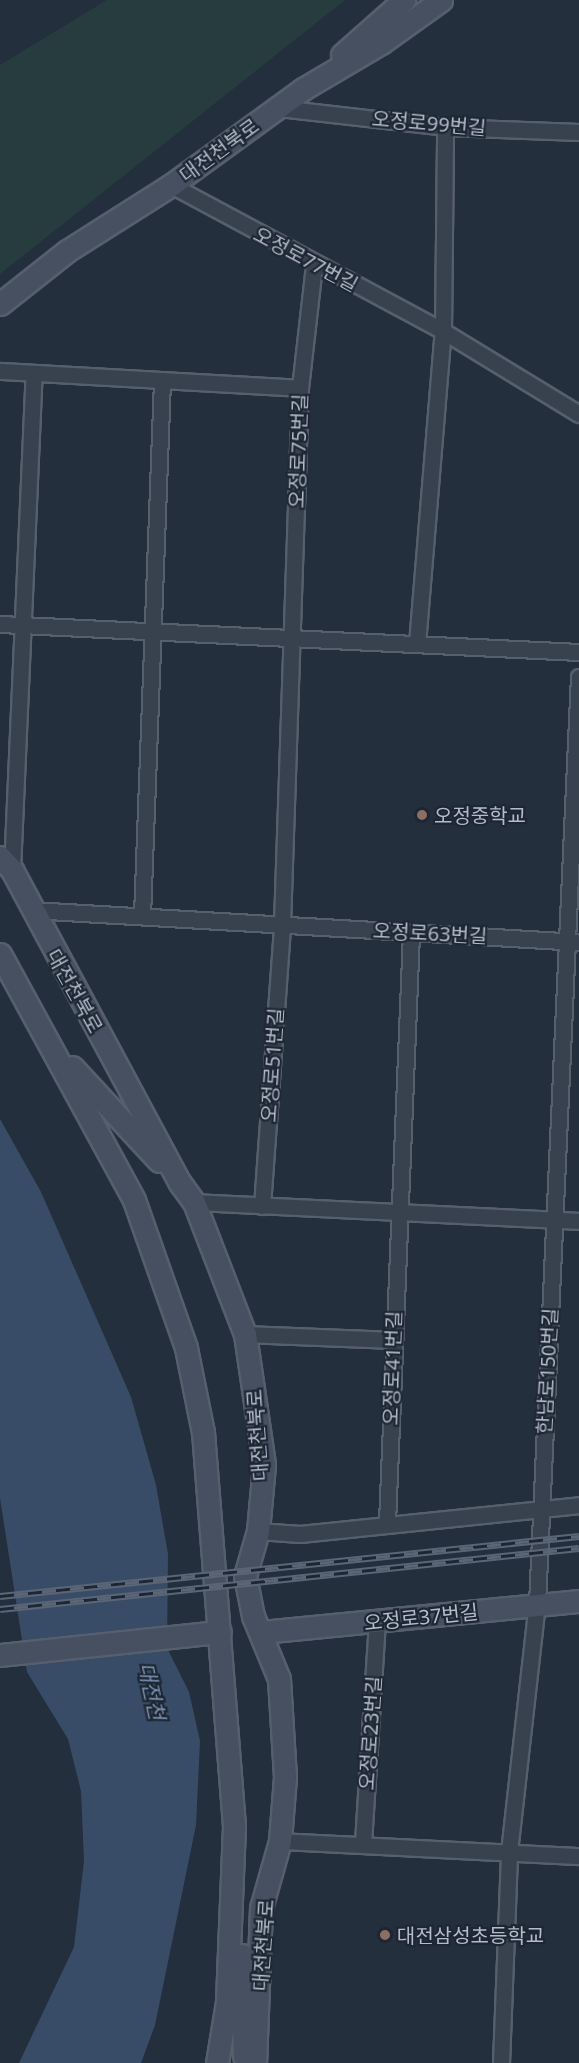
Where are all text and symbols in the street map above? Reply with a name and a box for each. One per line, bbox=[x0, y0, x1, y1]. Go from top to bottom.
street label: 오정로99번길 bbox=[371, 106, 487, 140]
street label: 대전천북로 bbox=[175, 113, 263, 187]
street label: 오정로77번길 bbox=[250, 221, 362, 297]
street label: 오정로75번길 bbox=[284, 393, 312, 509]
place label: 오정중학교 bbox=[434, 803, 526, 827]
marker: 오정중학교 bbox=[415, 808, 429, 822]
street label: 오정로63번길 bbox=[372, 918, 488, 948]
street label: 대전천북로 bbox=[42, 945, 108, 1037]
street label: 오정로51번길 bbox=[256, 1007, 288, 1123]
street label: 한남로150번길 bbox=[532, 1307, 562, 1435]
street label: 오정로41번길 bbox=[378, 1310, 406, 1426]
street label: 대전천북로 bbox=[242, 1388, 272, 1482]
street label: 오정로37번길 bbox=[363, 1599, 479, 1635]
water label: 대전천 bbox=[134, 1660, 170, 1722]
street label: 오정로23번길 bbox=[354, 1675, 386, 1791]
street label: 대전천북로 bbox=[248, 1898, 278, 1992]
place label: 대전삼성초등학교 bbox=[397, 1923, 544, 1947]
marker: 대전삼성초등학교 bbox=[378, 1928, 392, 1942]

